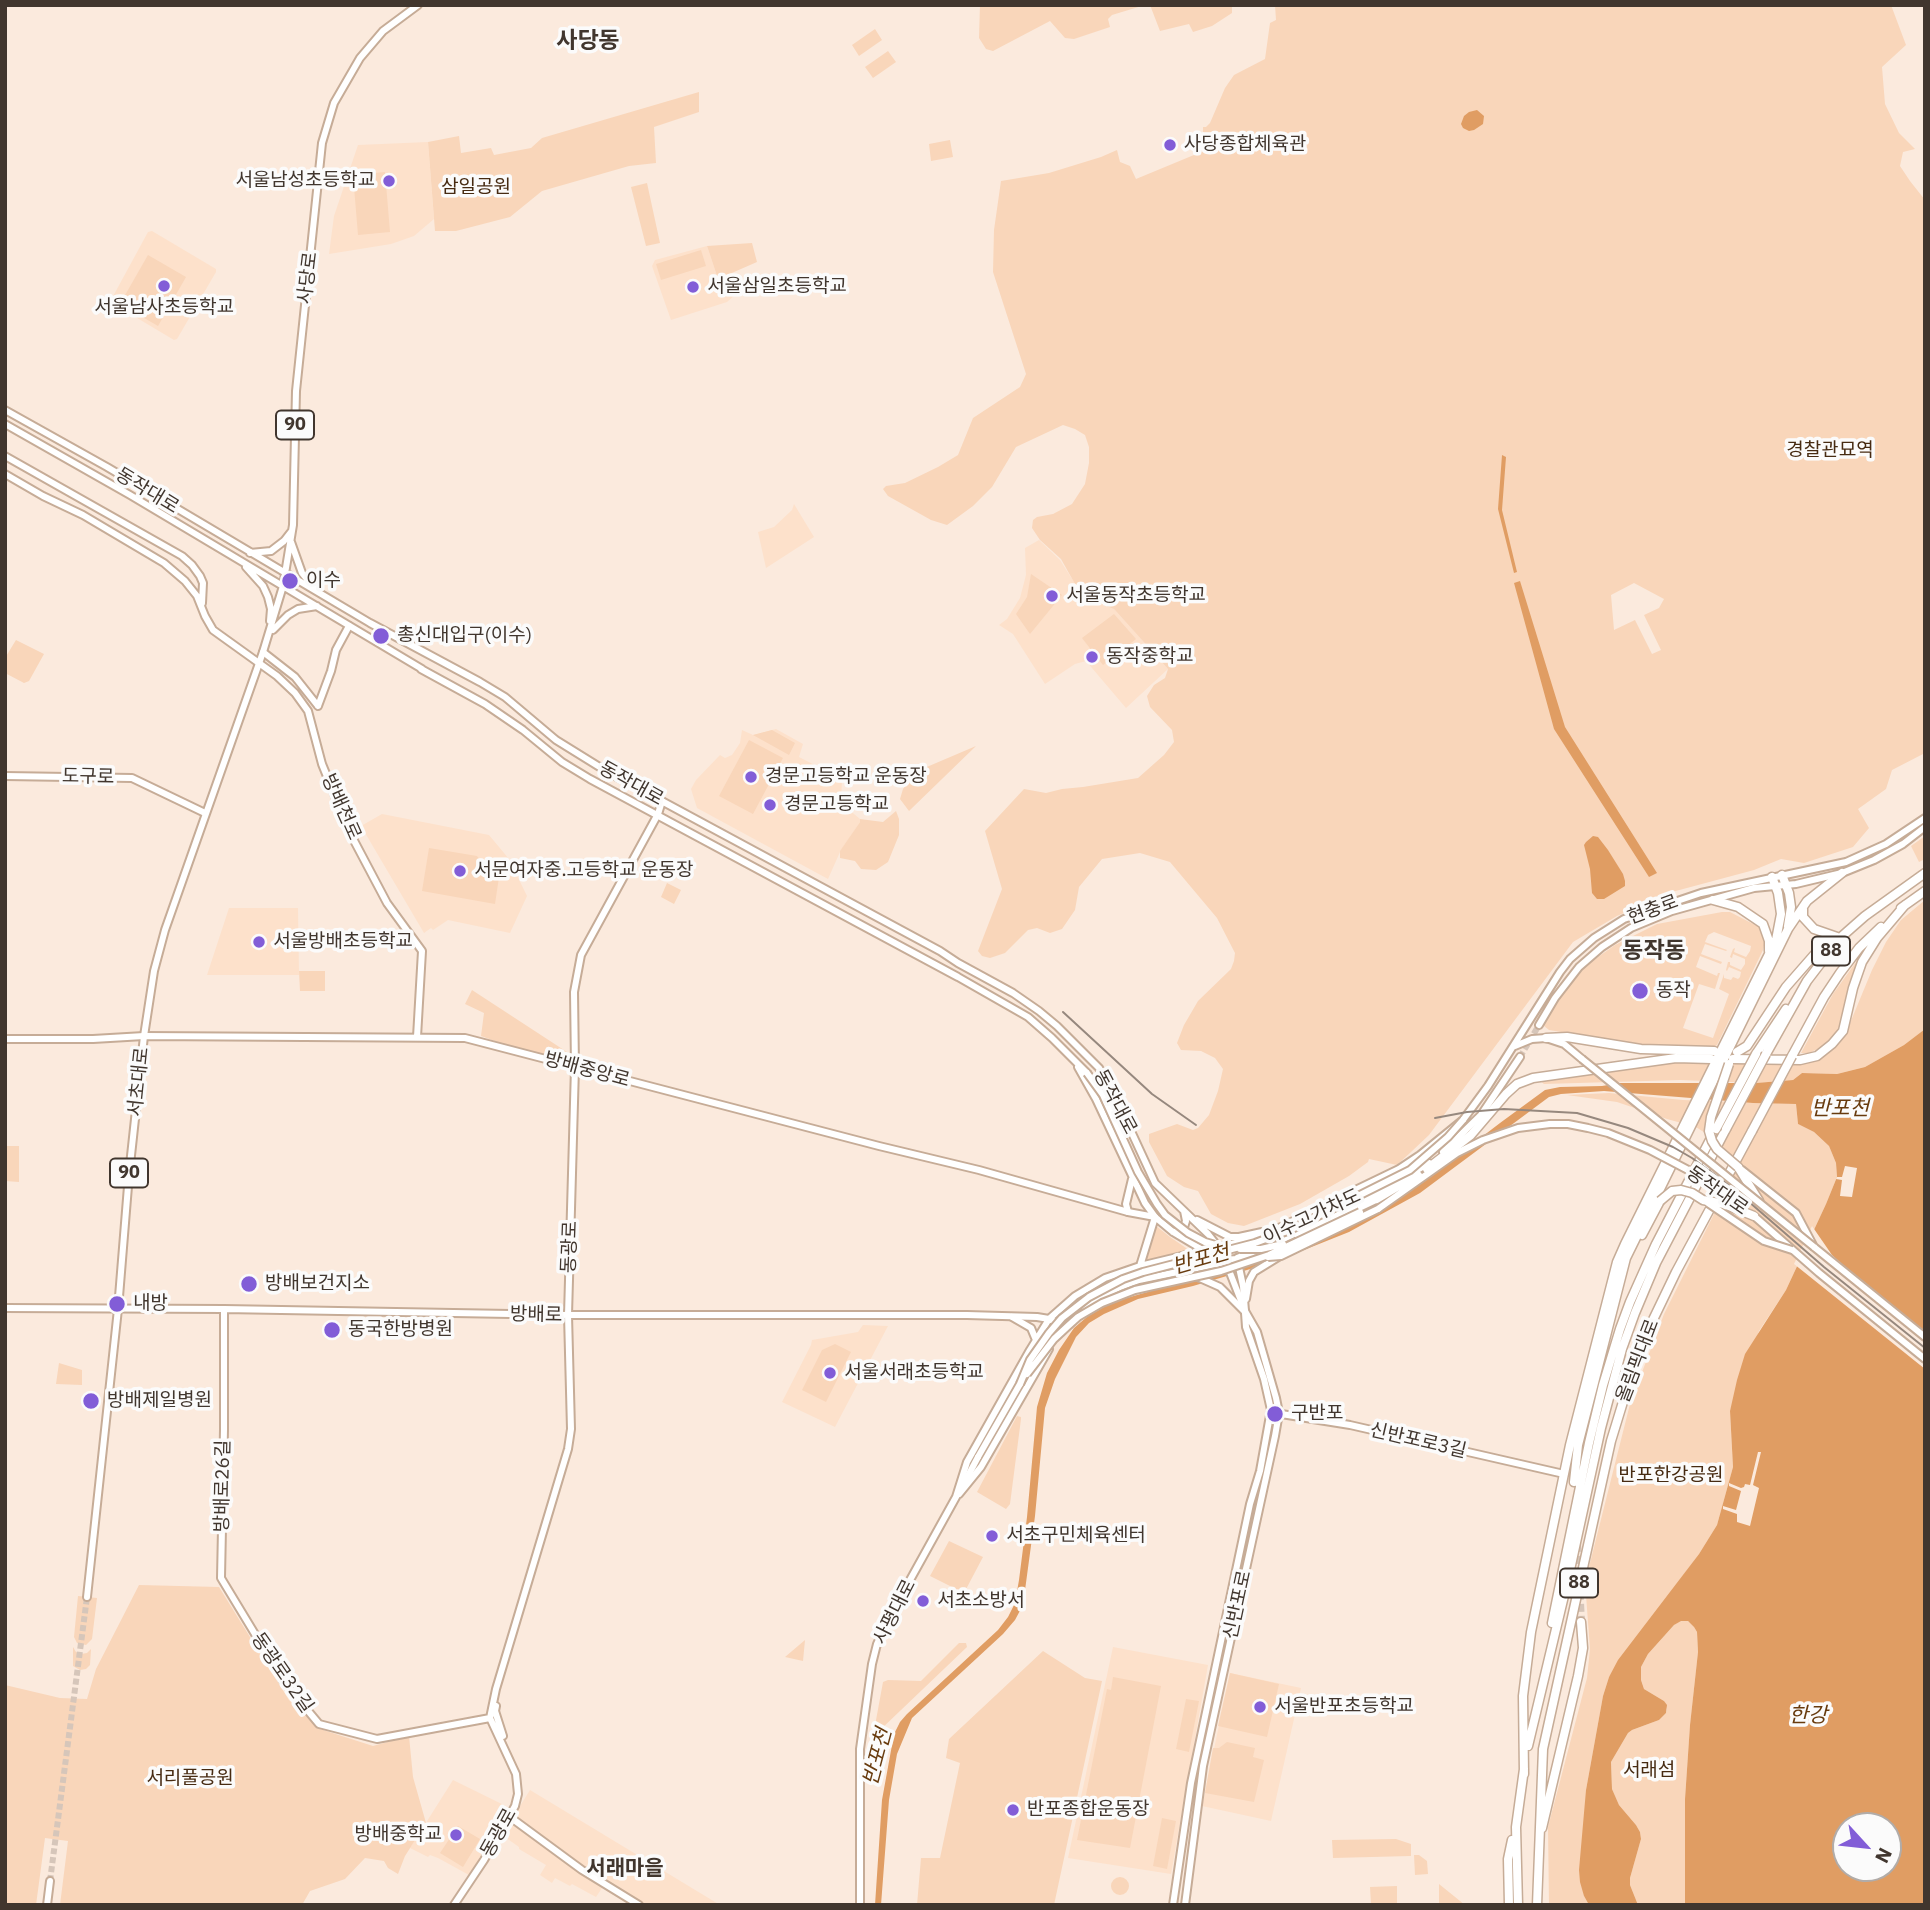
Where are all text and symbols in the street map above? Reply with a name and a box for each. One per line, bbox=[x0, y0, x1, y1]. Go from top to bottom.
district label: 사당동 bbox=[556, 27, 620, 55]
place label: 사당종합체육관 bbox=[1184, 134, 1306, 156]
marker: 사당종합체육관 bbox=[1162, 137, 1178, 153]
place label: 서울남성초등학교 bbox=[235, 170, 375, 192]
marker: 서울남성초등학교 bbox=[381, 173, 397, 189]
park label: 삼일공원 bbox=[441, 177, 511, 199]
street label: 사당로 bbox=[293, 251, 323, 305]
place label: 서울삼일초등학교 bbox=[707, 276, 847, 298]
marker: 서울남사초등학교 bbox=[156, 278, 172, 294]
marker: 서울삼일초등학교 bbox=[685, 279, 701, 295]
place label: 서울남사초등학교 bbox=[94, 297, 234, 319]
road number: 90 bbox=[276, 410, 314, 440]
park label: 경찰관묘역 bbox=[1786, 440, 1874, 462]
street label: 동작대로 bbox=[111, 463, 183, 519]
place label: 이수 bbox=[306, 570, 341, 592]
marker: 이수 bbox=[280, 571, 300, 591]
place label: 서울동작초등학교 bbox=[1066, 585, 1206, 607]
marker: 서울동작초등학교 bbox=[1044, 588, 1060, 604]
place label: 총신대입구(이수) bbox=[397, 625, 532, 647]
marker: 총신대입구(이수) bbox=[371, 626, 391, 646]
place label: 동작중학교 bbox=[1106, 646, 1193, 668]
marker: 동작중학교 bbox=[1084, 649, 1100, 665]
street label: 동작대로 bbox=[595, 757, 667, 811]
street label: 도구로 bbox=[62, 765, 114, 789]
place label: 경문고등학교 운동장 bbox=[765, 766, 927, 788]
marker: 경문고등학교 운동장 bbox=[743, 769, 759, 785]
street label: 방배천로 bbox=[316, 770, 366, 844]
place label: 경문고등학교 bbox=[784, 794, 889, 816]
marker: 경문고등학교 bbox=[762, 797, 778, 813]
place label: 서문여자중.고등학교 운동장 bbox=[474, 860, 693, 882]
marker: 서문여자중.고등학교 운동장 bbox=[452, 863, 468, 879]
street label: 현충로 bbox=[1624, 890, 1682, 930]
place label: 서울방배초등학교 bbox=[273, 931, 413, 953]
marker: 서울방배초등학교 bbox=[251, 934, 267, 950]
road number: 88 bbox=[1812, 936, 1850, 966]
district label: 동작동 bbox=[1622, 937, 1686, 965]
place label: 동작 bbox=[1656, 980, 1691, 1002]
marker: 동작 bbox=[1630, 981, 1650, 1001]
street label: 서초대로 bbox=[124, 1046, 154, 1118]
street label: 방배중앙로 bbox=[542, 1048, 632, 1092]
street label: 동작대로 bbox=[1089, 1066, 1141, 1138]
water label: 반포천 bbox=[1811, 1096, 1869, 1122]
road number: 90 bbox=[110, 1158, 148, 1188]
street label: 동작대로 bbox=[1682, 1162, 1752, 1220]
street label: 이수고가차도 bbox=[1260, 1185, 1364, 1249]
street label: 동광로 bbox=[558, 1220, 582, 1274]
water label: 반포천 bbox=[1170, 1240, 1232, 1280]
place label: 방배보건지소 bbox=[265, 1273, 370, 1295]
marker: 방배보건지소 bbox=[239, 1274, 259, 1294]
place label: 내방 bbox=[133, 1293, 168, 1315]
marker: 내방 bbox=[107, 1294, 127, 1314]
street label: 방배로 bbox=[510, 1303, 562, 1327]
street label: 올림픽대로 bbox=[1612, 1316, 1664, 1406]
place label: 동국한방병원 bbox=[348, 1319, 453, 1341]
marker: 동국한방병원 bbox=[322, 1320, 342, 1340]
place label: 서울서래초등학교 bbox=[844, 1362, 984, 1384]
marker: 서울서래초등학교 bbox=[822, 1365, 838, 1381]
place label: 방배제일병원 bbox=[107, 1390, 212, 1412]
marker: 방배제일병원 bbox=[81, 1391, 101, 1411]
place label: 구반포 bbox=[1291, 1403, 1343, 1425]
marker: 구반포 bbox=[1265, 1404, 1285, 1424]
street label: 신반포로3길 bbox=[1367, 1419, 1469, 1463]
street label: 방배로26길 bbox=[211, 1439, 235, 1533]
park label: 반포한강공원 bbox=[1619, 1465, 1723, 1487]
place label: 서초구민체육센터 bbox=[1006, 1525, 1146, 1547]
marker: 서초구민체육센터 bbox=[984, 1528, 1000, 1544]
street label: 신반포로 bbox=[1220, 1568, 1256, 1642]
road number: 88 bbox=[1560, 1568, 1598, 1598]
street label: 사평대로 bbox=[869, 1576, 921, 1648]
place label: 서초소방서 bbox=[937, 1590, 1024, 1612]
marker: 서초소방서 bbox=[915, 1593, 931, 1609]
street label: 동광로32길 bbox=[246, 1628, 318, 1718]
place label: 서울반포초등학교 bbox=[1274, 1696, 1414, 1718]
marker: 서울반포초등학교 bbox=[1252, 1699, 1268, 1715]
water label: 한강 bbox=[1789, 1703, 1827, 1729]
water label: 반포천 bbox=[858, 1726, 898, 1788]
park label: 서래섬 bbox=[1623, 1760, 1675, 1782]
park label: 서리풀공원 bbox=[146, 1768, 234, 1790]
place label: 반포종합운동장 bbox=[1027, 1799, 1149, 1821]
marker: 반포종합운동장 bbox=[1005, 1802, 1021, 1818]
street label: 동광로 bbox=[476, 1805, 522, 1861]
north arrow bbox=[1832, 1812, 1902, 1882]
place label: 방배중학교 bbox=[355, 1824, 442, 1846]
marker: 방배중학교 bbox=[448, 1827, 464, 1843]
text: N bbox=[1870, 1844, 1898, 1867]
district label: 서래마을 bbox=[586, 1856, 664, 1882]

